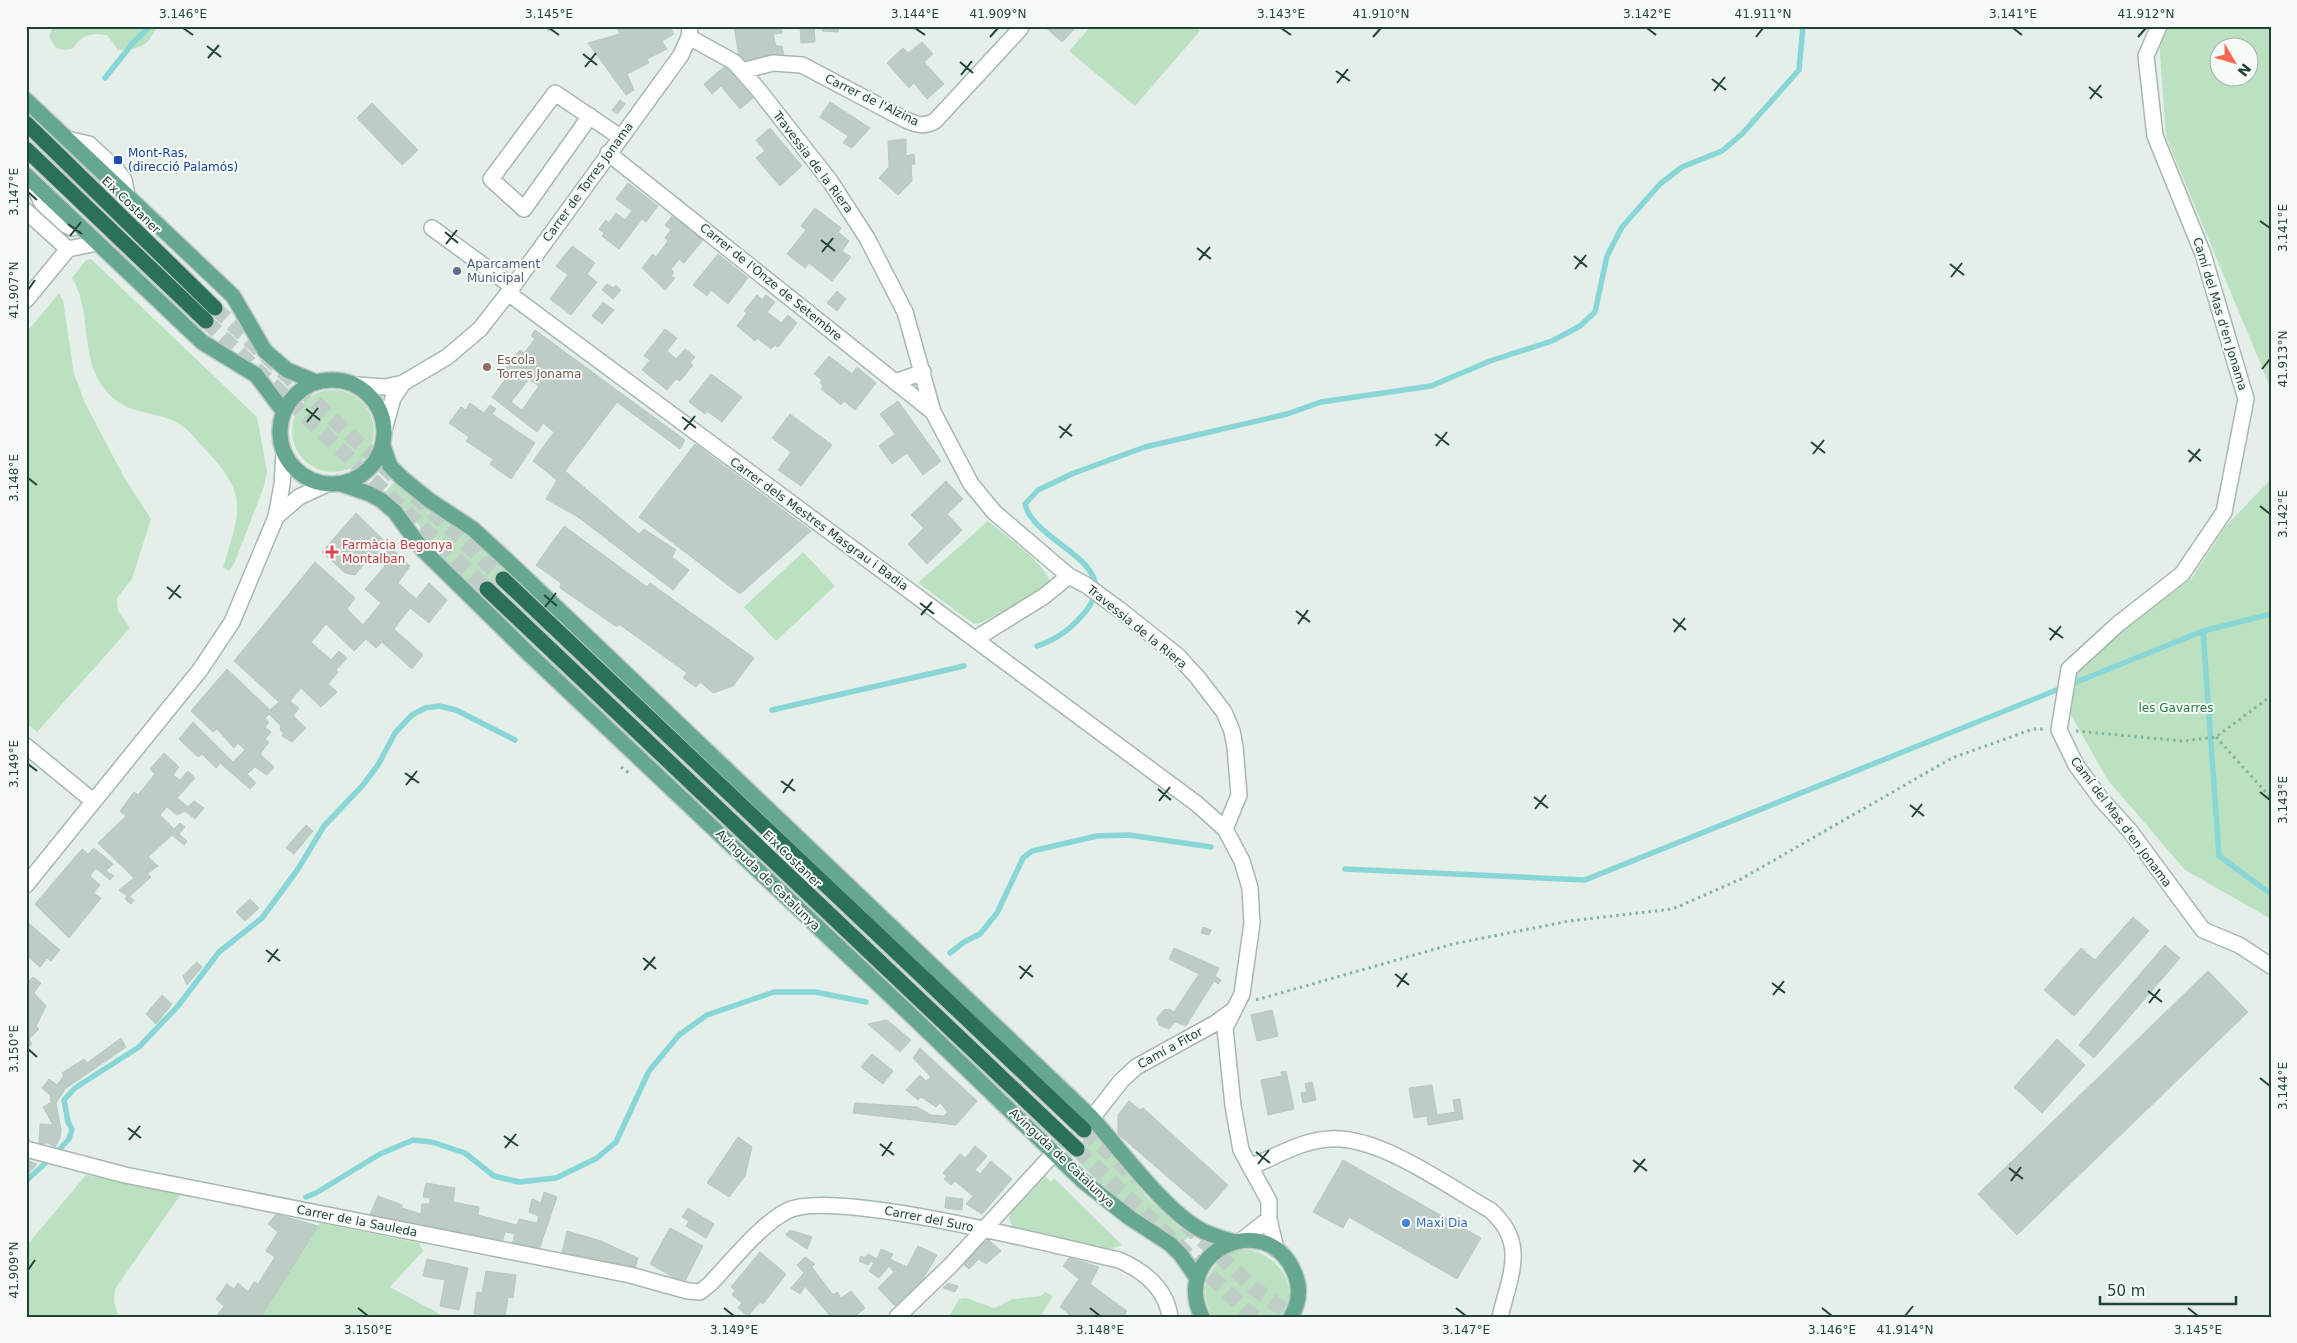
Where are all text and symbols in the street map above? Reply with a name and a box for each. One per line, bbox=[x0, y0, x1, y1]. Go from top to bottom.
text: 3.146°E bbox=[159, 7, 207, 21]
text: 3.145°E bbox=[525, 7, 573, 21]
text: 3.144°E bbox=[891, 7, 939, 21]
text: 41.909°N bbox=[970, 7, 1026, 21]
text: 3.143°E bbox=[1257, 7, 1305, 21]
text: 41.910°N bbox=[1353, 7, 1409, 21]
text: 3.142°E bbox=[1623, 7, 1671, 21]
text: 41.911°N bbox=[1735, 7, 1791, 21]
text: 3.141°E bbox=[1989, 7, 2037, 21]
text: 41.912°N bbox=[2118, 7, 2174, 21]
north arrow bbox=[2210, 38, 2260, 88]
text: N bbox=[2234, 60, 2254, 80]
street label: Carrer de l'Alzina bbox=[823, 71, 921, 129]
street label: Travessia de la Riera bbox=[769, 107, 856, 216]
street label: Carrer de Torres Jonama bbox=[540, 119, 636, 245]
place label: Mont-Ras, (direcció Palamós) bbox=[128, 146, 238, 174]
marker: Mont-Ras, (direcció Palamós) bbox=[112, 154, 124, 166]
text: 3.147°E bbox=[7, 168, 21, 216]
street label: Eix Costaner bbox=[99, 174, 163, 236]
text: 3.141°E bbox=[2276, 204, 2290, 252]
street label: Carrer de l'Onze de Setembre bbox=[697, 220, 845, 344]
street label: Camí del Mas d'en Jonama bbox=[2190, 236, 2250, 392]
place label: Aparcament Municipal bbox=[467, 257, 540, 285]
text: 41.907°N bbox=[7, 262, 21, 318]
marker: Aparcament Municipal bbox=[451, 265, 463, 277]
text: 41.913°N bbox=[2276, 331, 2290, 387]
place label: Escola Torres Jonama bbox=[496, 353, 581, 381]
marker: Escola Torres Jonama bbox=[481, 361, 493, 373]
text: 3.148°E bbox=[7, 454, 21, 502]
street label: Carrer dels Mestres Masgrau i Badia bbox=[727, 455, 911, 593]
text: 3.142°E bbox=[2276, 490, 2290, 538]
place label: Farmàcia Begonya Montalban bbox=[342, 538, 453, 566]
marker: Farmàcia Begonya Montalban bbox=[326, 546, 338, 558]
street label: Travessia de la Riera bbox=[1084, 582, 1190, 671]
park label: les Gavarres bbox=[2139, 701, 2213, 715]
text: 3.149°E bbox=[7, 740, 21, 788]
street label: Camí del Mas d'en Jonama bbox=[2068, 754, 2174, 890]
text: 3.143°E bbox=[2276, 776, 2290, 824]
street label: Avinguda de Catalunya bbox=[713, 827, 823, 933]
street label: Eix Costaner bbox=[760, 828, 824, 890]
street label: Camí a Fitor bbox=[1135, 1024, 1205, 1072]
text: 3.150°E bbox=[7, 1025, 21, 1073]
text: 3.144°E bbox=[2276, 1062, 2290, 1110]
street label: Avinguda de Catalunya bbox=[1006, 1105, 1118, 1211]
street label: Carrer de la Sauleda bbox=[295, 1202, 419, 1240]
street label: Carrer del Suro bbox=[883, 1203, 975, 1235]
place label: Maxi Dia bbox=[1416, 1216, 1468, 1230]
marker: Maxi Dia bbox=[1400, 1217, 1412, 1229]
text: 41.909°N bbox=[7, 1242, 21, 1298]
scale bar bbox=[2100, 1273, 2236, 1305]
text: 50 m bbox=[2107, 1282, 2145, 1300]
text: 3.150°E bbox=[344, 1323, 392, 1337]
text: 3.149°E bbox=[710, 1323, 758, 1337]
text: 3.148°E bbox=[1076, 1323, 1124, 1337]
text: 3.147°E bbox=[1442, 1323, 1490, 1337]
text: 3.146°E bbox=[1808, 1323, 1856, 1337]
text: 41.914°N bbox=[1877, 1323, 1933, 1337]
text: 3.145°E bbox=[2174, 1323, 2222, 1337]

